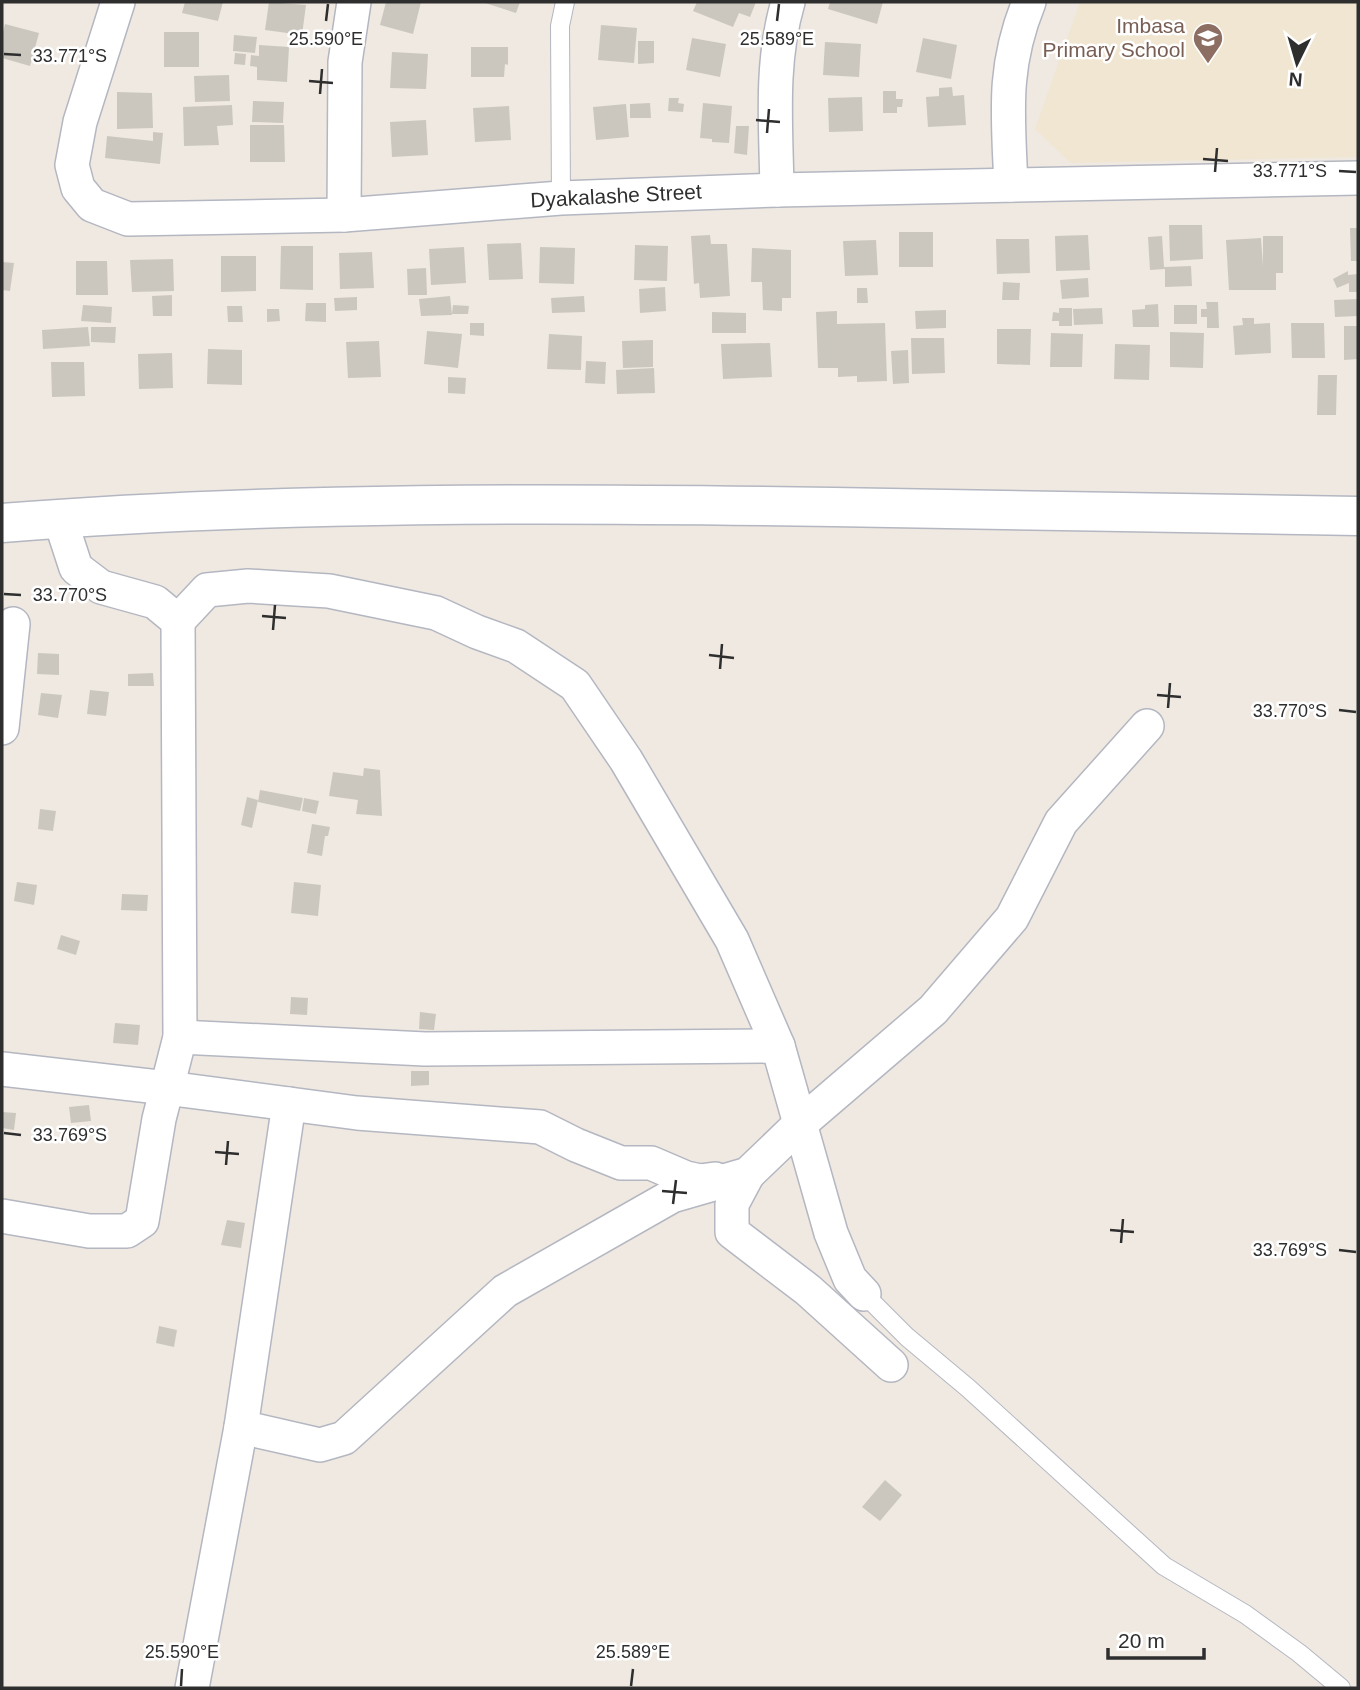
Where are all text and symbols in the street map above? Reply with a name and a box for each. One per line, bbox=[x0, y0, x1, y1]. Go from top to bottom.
place label: Imbasa Primary School bbox=[1043, 14, 1185, 61]
school or university icon: Imbasa Primary School bbox=[1191, 21, 1225, 65]
north arrow bbox=[1262, 28, 1332, 98]
text: 25.590°E bbox=[289, 29, 363, 49]
text: 25.589°E bbox=[740, 29, 814, 49]
text: 33.771°S bbox=[33, 46, 107, 66]
text: N bbox=[1288, 68, 1303, 90]
text: 33.771°S bbox=[1253, 161, 1327, 181]
street label: Dyakalashe Street bbox=[530, 180, 702, 211]
text: 33.770°S bbox=[33, 585, 107, 605]
text: 33.770°S bbox=[1253, 701, 1327, 721]
text: 33.769°S bbox=[33, 1125, 107, 1145]
text: 33.769°S bbox=[1253, 1240, 1327, 1260]
scale bar bbox=[1108, 1616, 1204, 1660]
text: 20 m bbox=[1118, 1629, 1165, 1652]
text: 25.590°E bbox=[145, 1642, 219, 1662]
text: 25.589°E bbox=[596, 1642, 670, 1662]

